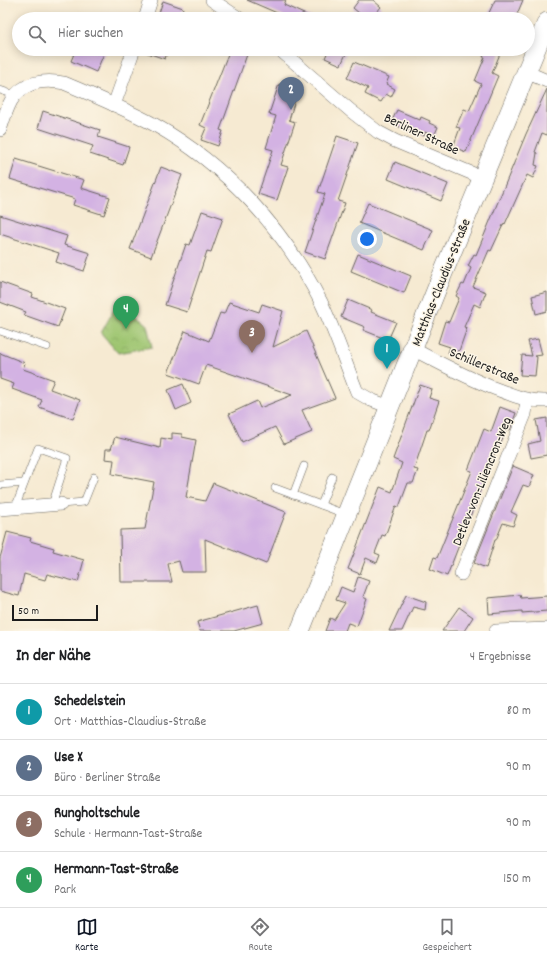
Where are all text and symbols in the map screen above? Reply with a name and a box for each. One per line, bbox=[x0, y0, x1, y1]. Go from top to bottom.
search box bbox=[12, 12, 535, 56]
icon: search bbox=[26, 23, 48, 45]
text: Hier suchen bbox=[58, 23, 123, 45]
pin: 2 bbox=[278, 77, 304, 110]
street label: Berliner Straße bbox=[380, 109, 462, 161]
street label: Matthias-Claudius-Straße bbox=[407, 216, 477, 350]
your location bbox=[357, 229, 377, 249]
pin: 4 bbox=[113, 296, 139, 329]
pin: 3 bbox=[239, 320, 265, 353]
pin: 1 bbox=[374, 336, 400, 369]
street label: Schillerstraße bbox=[446, 343, 522, 391]
street label: Detlev-von-Liliencron-Weg bbox=[448, 414, 518, 549]
scale bar bbox=[12, 603, 98, 622]
text: 50 m bbox=[18, 604, 39, 620]
text: In der Nähe bbox=[16, 645, 91, 669]
text: 4 Ergebnisse bbox=[470, 648, 531, 667]
text: Schedelstein bbox=[54, 691, 125, 713]
text: 1 bbox=[28, 702, 30, 721]
text: 80 m bbox=[507, 702, 531, 721]
text: Ort · Matthias-Claudius-Straße bbox=[54, 713, 206, 732]
text: Use X bbox=[54, 747, 83, 769]
text: 2 bbox=[26, 758, 32, 777]
text: 90 m bbox=[506, 758, 531, 777]
text: Büro · Berliner Straße bbox=[54, 769, 160, 788]
text: Rungholtschule bbox=[54, 803, 140, 825]
text: 3 bbox=[26, 814, 32, 833]
text: 90 m bbox=[506, 814, 531, 833]
text: Schule · Hermann-Tast-Straße bbox=[54, 825, 202, 844]
text: Hermann-Tast-Straße bbox=[54, 859, 179, 881]
text: 4 bbox=[26, 870, 32, 889]
text: 150 m bbox=[503, 870, 531, 889]
text: Park bbox=[54, 881, 76, 900]
tab: Karte bbox=[75, 916, 98, 956]
tab: Route bbox=[248, 916, 272, 956]
tab: Gespeichert bbox=[423, 916, 472, 956]

